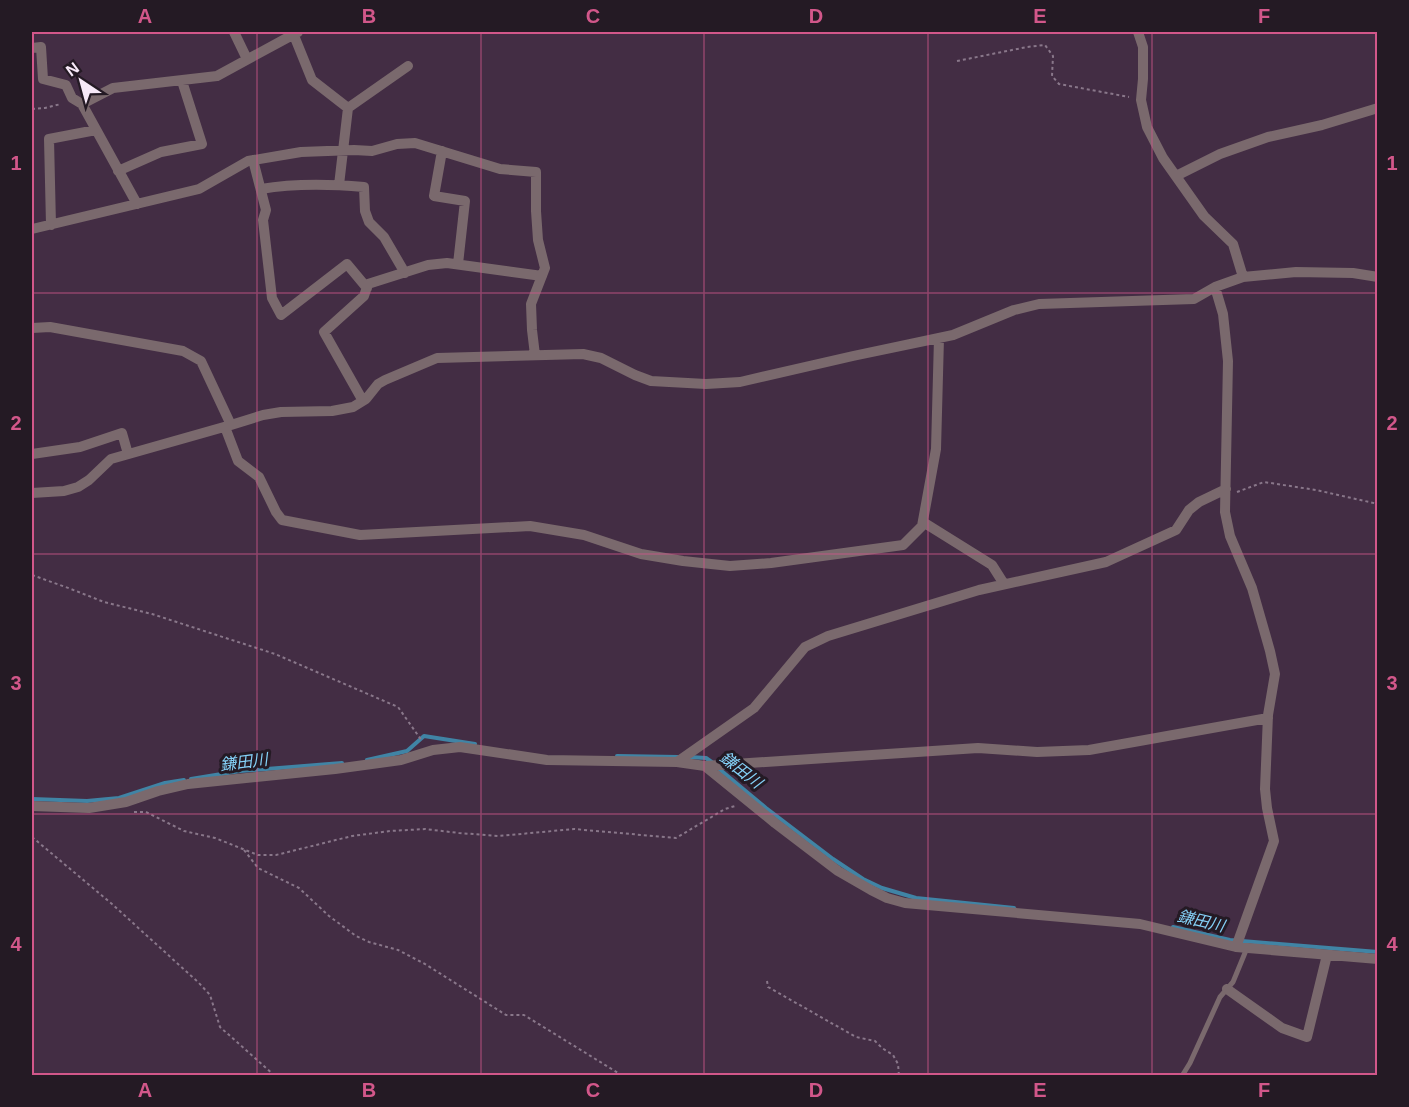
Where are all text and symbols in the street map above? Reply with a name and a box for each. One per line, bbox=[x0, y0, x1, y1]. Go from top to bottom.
text: A bbox=[138, 5, 152, 27]
text: B bbox=[362, 5, 376, 27]
text: C bbox=[586, 5, 600, 27]
text: D bbox=[809, 5, 823, 27]
text: E bbox=[1033, 5, 1047, 27]
text: F bbox=[1258, 5, 1270, 27]
north arrow bbox=[51, 51, 111, 111]
text: N bbox=[63, 59, 82, 80]
text: 1 bbox=[10, 152, 22, 174]
text: 1 bbox=[1386, 152, 1398, 174]
text: 2 bbox=[10, 412, 22, 434]
text: 2 bbox=[1386, 412, 1398, 434]
text: 3 bbox=[10, 672, 22, 694]
text: 3 bbox=[1386, 672, 1398, 694]
water label: 鎌田川 bbox=[717, 749, 767, 793]
water label: 鎌田川 bbox=[219, 750, 271, 773]
water label: 鎌田川 bbox=[1176, 907, 1228, 935]
text: 4 bbox=[10, 933, 22, 955]
text: 4 bbox=[1386, 933, 1398, 955]
text: A bbox=[138, 1079, 152, 1101]
text: B bbox=[362, 1079, 376, 1101]
text: C bbox=[586, 1079, 600, 1101]
text: D bbox=[809, 1079, 823, 1101]
text: E bbox=[1033, 1079, 1047, 1101]
text: F bbox=[1258, 1079, 1270, 1101]

